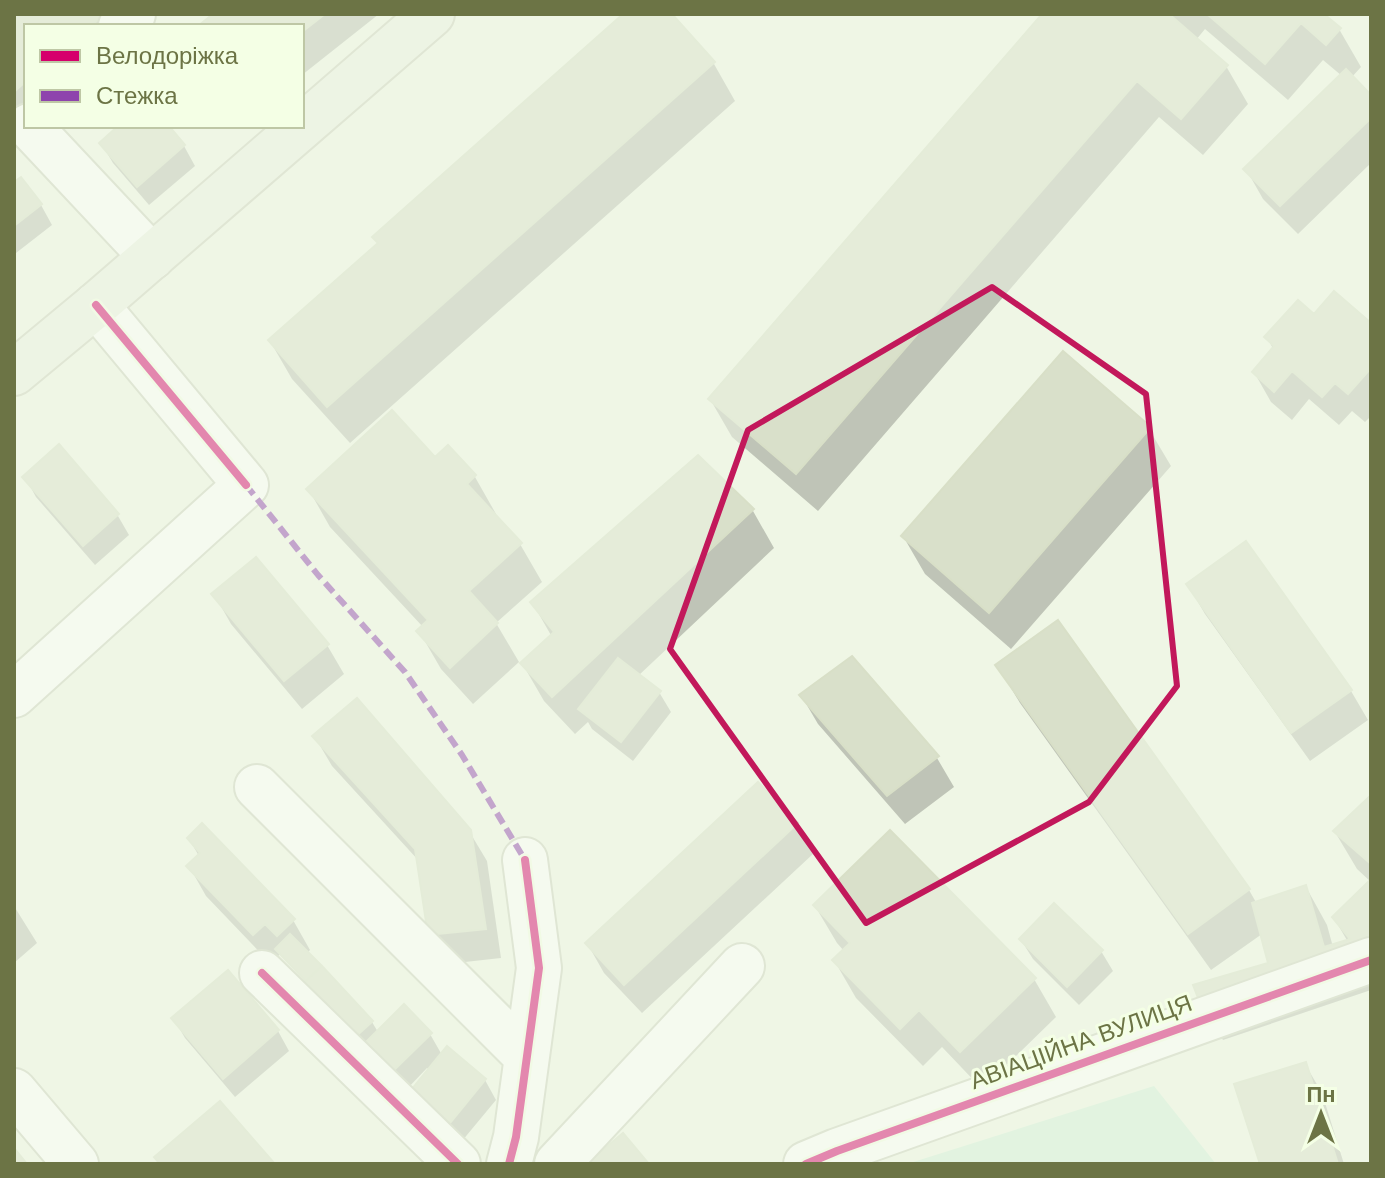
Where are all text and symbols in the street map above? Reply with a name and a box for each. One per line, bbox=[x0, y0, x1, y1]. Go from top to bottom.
legend bbox=[24, 24, 304, 128]
text: Велодоріжка bbox=[96, 42, 239, 69]
text: Стежка bbox=[96, 82, 178, 109]
street label: АВІАЦІЙНА ВУЛИЦЯ bbox=[966, 989, 1195, 1094]
north arrow bbox=[1281, 1074, 1361, 1154]
text: Пн bbox=[1306, 1082, 1336, 1107]

